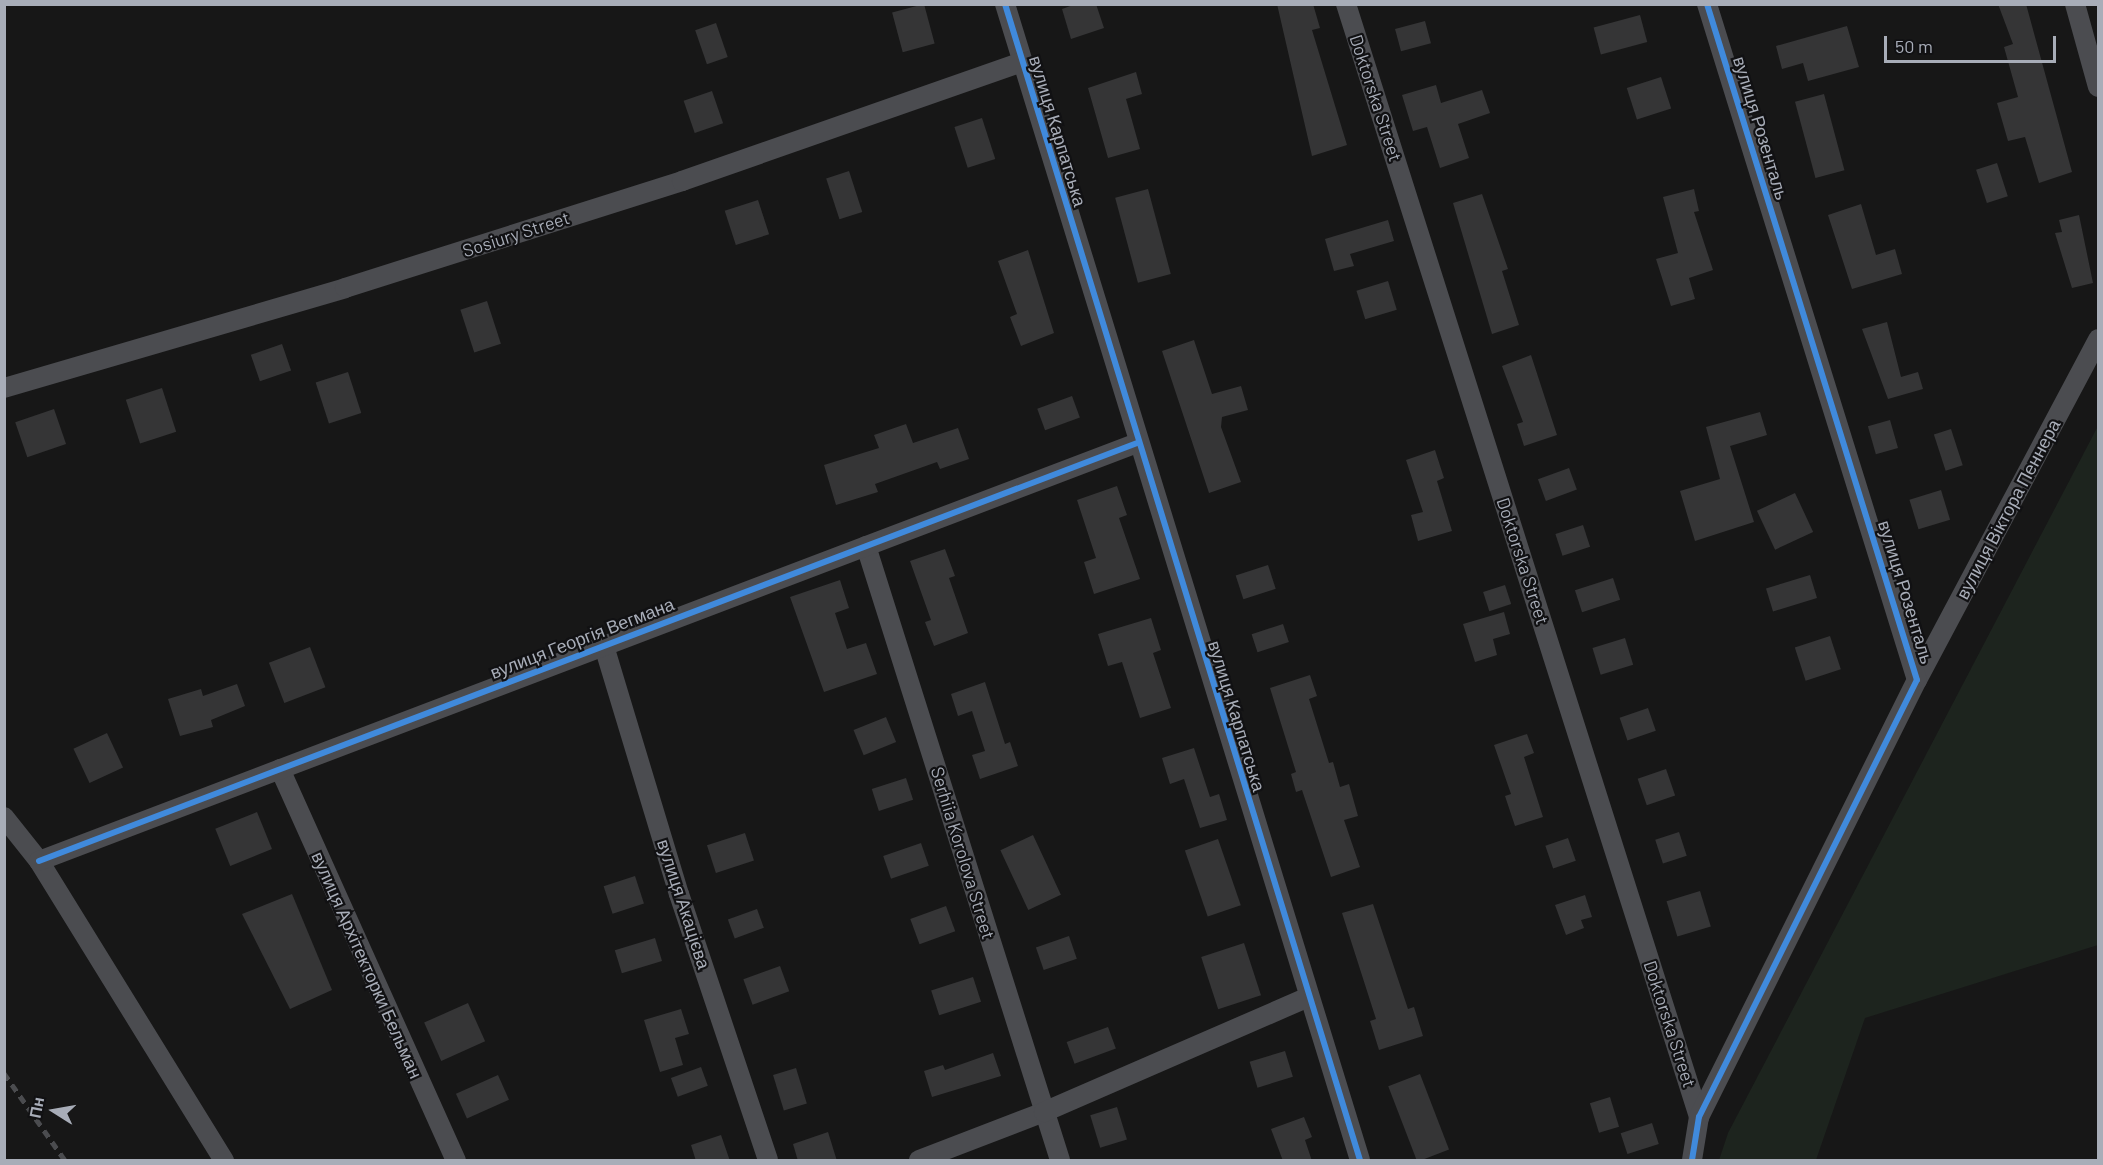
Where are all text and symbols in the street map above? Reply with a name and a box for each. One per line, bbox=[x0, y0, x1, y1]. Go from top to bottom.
scale bar bbox=[1887, 24, 2060, 62]
street label: Doktorska Street bbox=[1345, 32, 1407, 164]
text: 50 m bbox=[1895, 35, 1933, 57]
street label: вулиця Карпатська bbox=[1025, 53, 1091, 209]
street label: вулиця Розенталь bbox=[1729, 54, 1793, 202]
street label: Sosiury Street bbox=[460, 207, 572, 261]
street label: вулиця Віктора Пеннера bbox=[1951, 415, 2065, 603]
street label: Doktorska Street bbox=[1492, 495, 1554, 627]
street label: вулиця Розенталь bbox=[1874, 518, 1938, 666]
street label: вулиця Георгія Вегмана bbox=[487, 593, 677, 683]
street label: вулиця Карпатська bbox=[1204, 638, 1270, 794]
street label: Serhiia Korolova Street bbox=[927, 764, 999, 942]
street label: вулиця Акацієва bbox=[653, 836, 715, 972]
street label: вулиця Архітекторки Бельман bbox=[307, 848, 427, 1082]
street label: Doktorska Street bbox=[1639, 958, 1701, 1090]
north arrow bbox=[24, 1081, 84, 1141]
text: Пн bbox=[24, 1095, 47, 1120]

